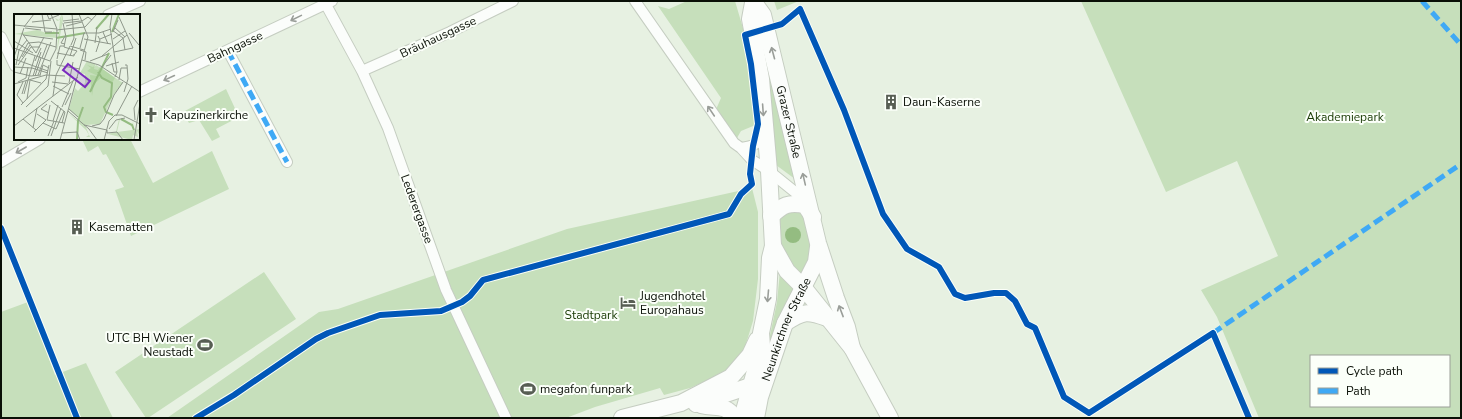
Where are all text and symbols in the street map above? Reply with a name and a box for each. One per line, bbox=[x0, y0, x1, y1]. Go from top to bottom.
street label: Bräuhausgasse bbox=[397, 12, 479, 62]
inset map bbox=[14, 14, 140, 140]
one-way arrow bbox=[291, 15, 303, 22]
street label: Bahngasse bbox=[205, 27, 265, 67]
one-way arrow bbox=[769, 47, 776, 60]
one-way arrow bbox=[163, 75, 175, 82]
street label: Grazer Straße bbox=[772, 84, 805, 160]
building icon: Daun-Kaserne bbox=[882, 93, 900, 111]
place label: Daun-Kaserne bbox=[903, 94, 980, 110]
one-way arrow bbox=[760, 103, 767, 116]
one-way arrow bbox=[707, 105, 715, 116]
church icon: Kapuzinerkirche bbox=[142, 106, 160, 124]
place label: Kapuzinerkirche bbox=[163, 107, 248, 123]
park label: Akademiepark bbox=[1306, 109, 1385, 125]
one-way arrow bbox=[15, 147, 27, 155]
street label: Lederergasse bbox=[397, 172, 437, 246]
one-way arrow bbox=[799, 173, 807, 186]
building icon: Kasematten bbox=[68, 218, 86, 236]
place label: Kasematten bbox=[89, 219, 153, 235]
street label: Neunkirchner Straße bbox=[758, 275, 815, 383]
place label: Jugendhotel Europahaus bbox=[639, 288, 706, 318]
one-way arrow bbox=[764, 289, 771, 302]
hotel icon: Jugendhotel Europahaus bbox=[619, 294, 637, 312]
one-way arrow bbox=[836, 305, 844, 317]
park label: Stadtpark bbox=[565, 307, 618, 323]
place label: UTC BH Wiener Neustadt bbox=[106, 330, 194, 360]
sports icon: UTC BH Wiener Neustadt bbox=[196, 336, 214, 354]
legend bbox=[1310, 355, 1450, 407]
text: Cycle path bbox=[1346, 363, 1403, 379]
sports icon: megafon funpark bbox=[519, 380, 537, 398]
place label: megafon funpark bbox=[540, 381, 633, 397]
text: Path bbox=[1346, 383, 1371, 399]

